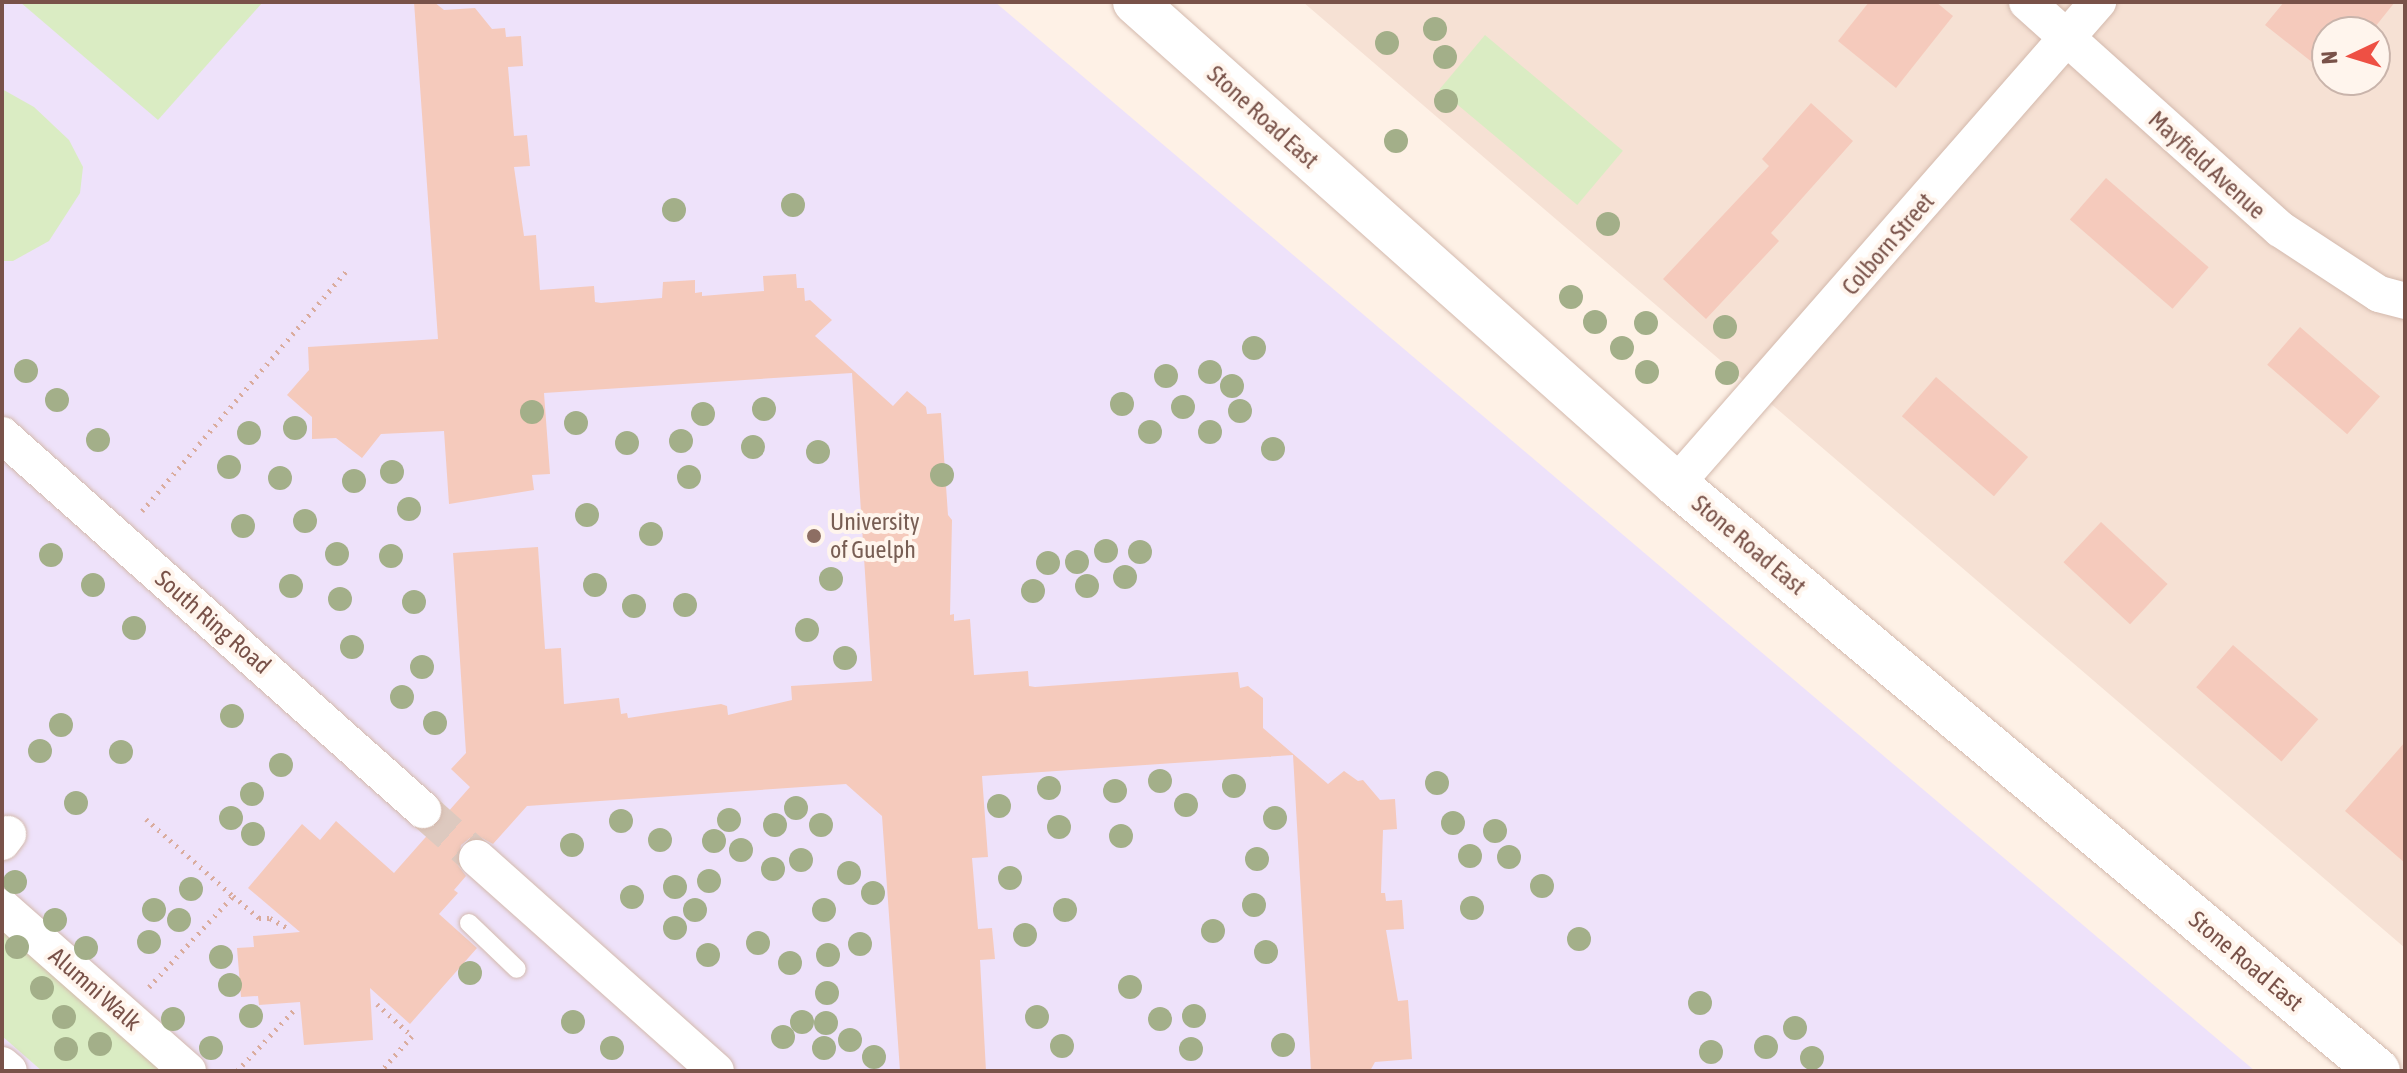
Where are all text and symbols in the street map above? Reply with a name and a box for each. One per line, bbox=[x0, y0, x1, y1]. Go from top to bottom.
north arrow bbox=[2311, 16, 2391, 96]
text: N bbox=[2316, 50, 2342, 65]
street label: Stone Road East bbox=[1201, 60, 1325, 174]
street label: Mayfield Avenue bbox=[2143, 105, 2271, 225]
street label: Colborn Street bbox=[1836, 187, 1940, 301]
street label: Stone Road East bbox=[1686, 489, 1812, 601]
place label: University of Guelph bbox=[830, 508, 920, 564]
marker: University of Guelph bbox=[805, 527, 823, 545]
street label: South Ring Road bbox=[149, 564, 277, 680]
street label: Stone Road East bbox=[2183, 905, 2309, 1017]
street label: Alumni Walk bbox=[43, 941, 147, 1037]

